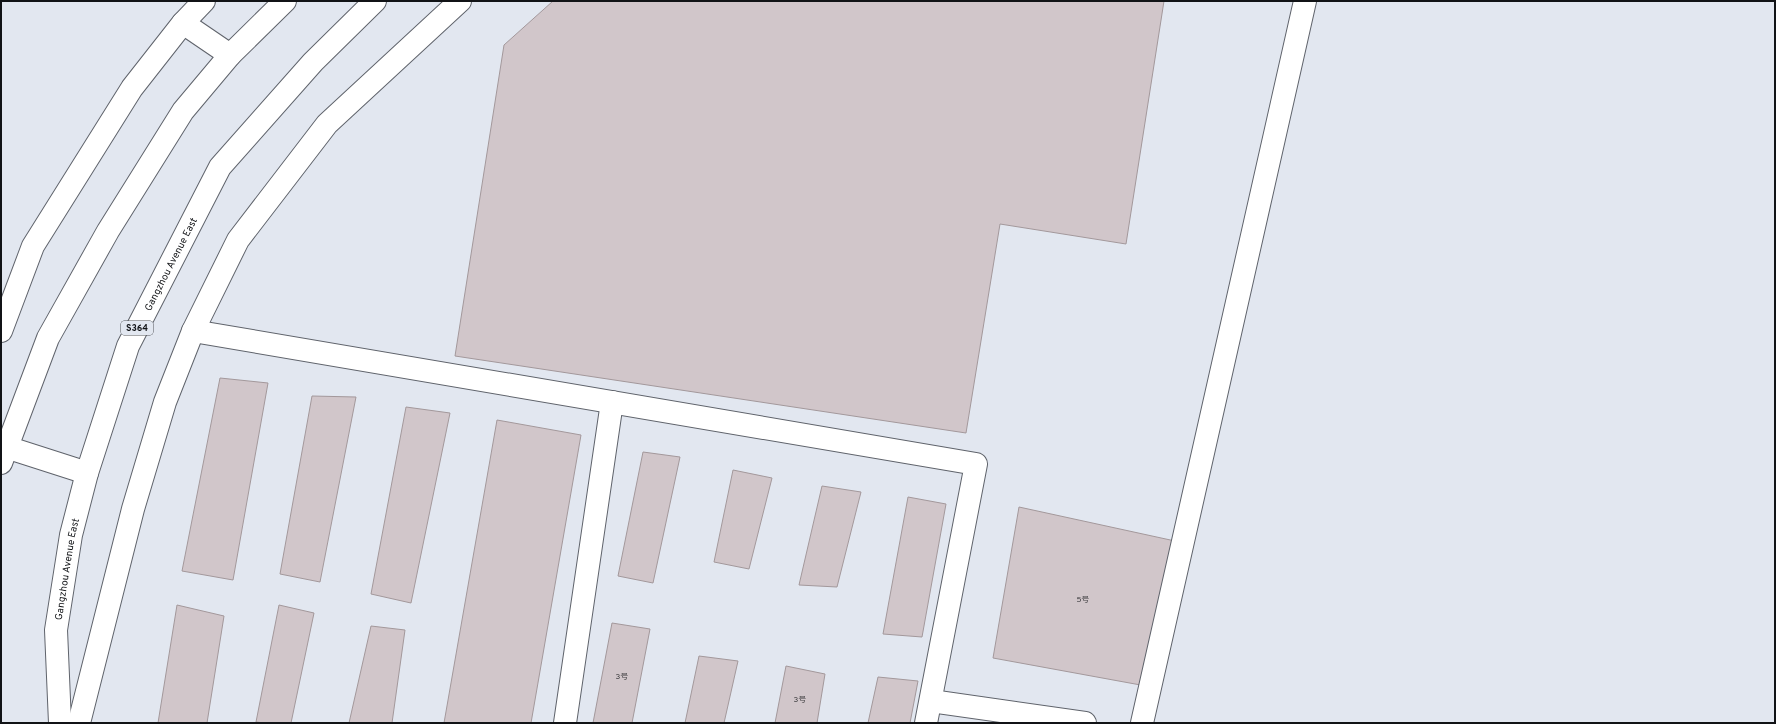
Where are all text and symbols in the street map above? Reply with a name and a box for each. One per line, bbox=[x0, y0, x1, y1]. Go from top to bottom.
street label: Gangzhou Avenue East bbox=[142, 216, 201, 313]
road number: S364 bbox=[121, 321, 153, 335]
street label: Gangzhou Avenue East bbox=[53, 517, 83, 621]
house number: 5号 bbox=[1077, 595, 1089, 605]
house number: 3号 bbox=[616, 672, 628, 682]
house number: 3号 bbox=[794, 695, 806, 705]

